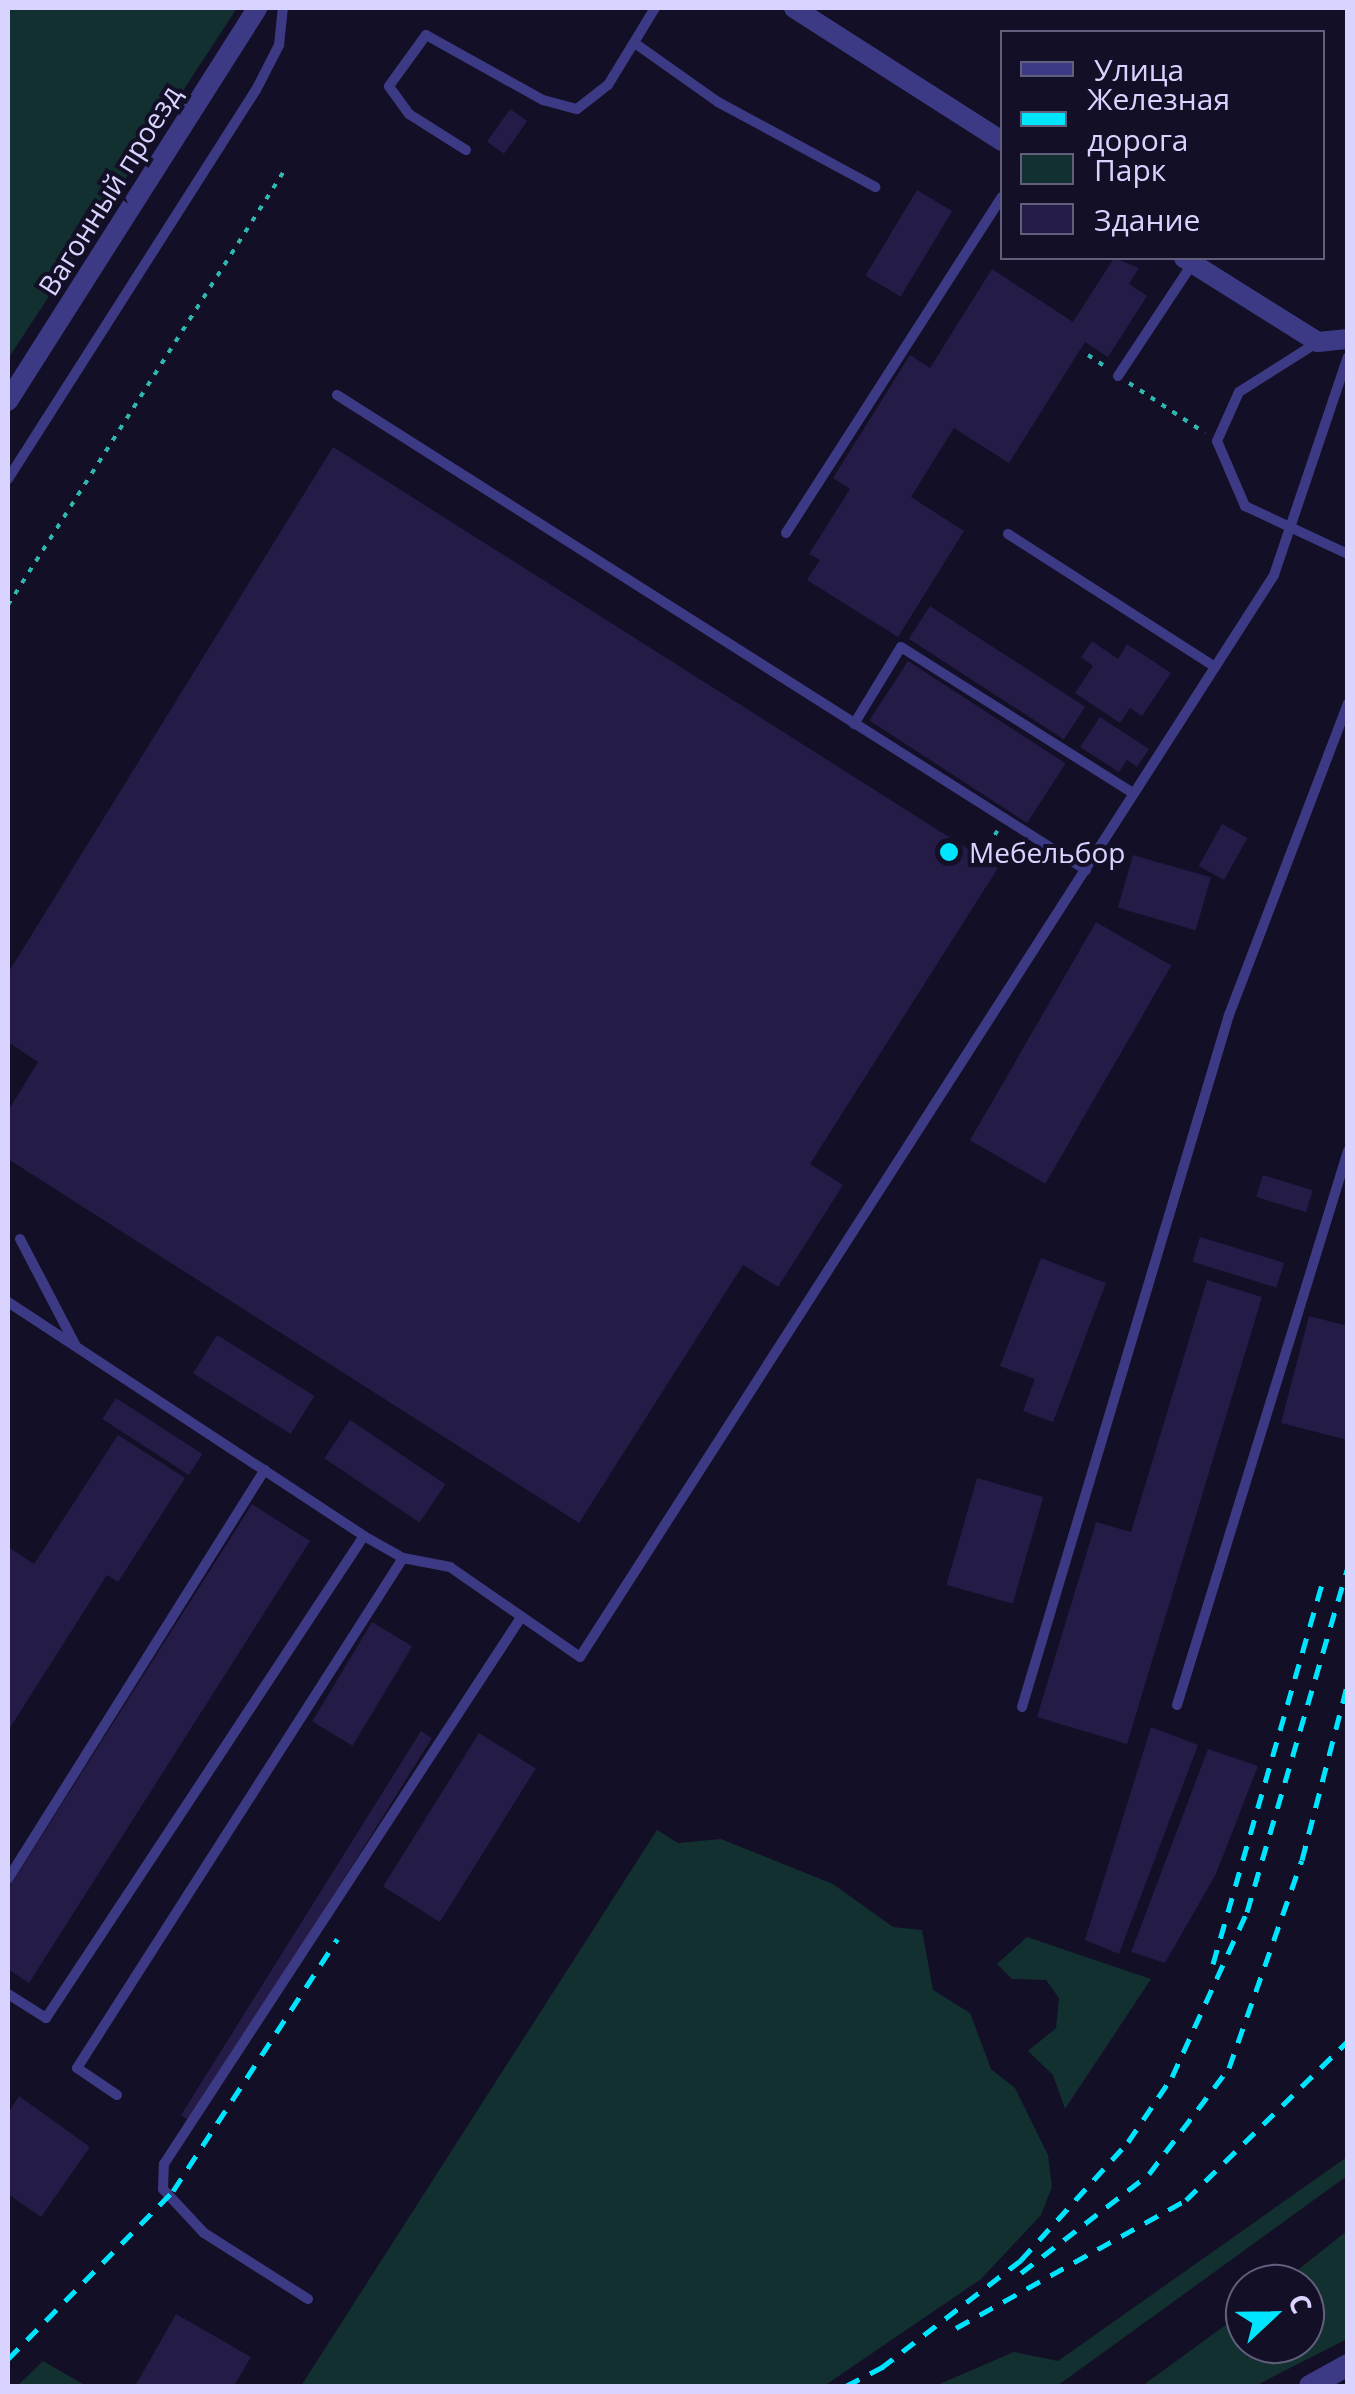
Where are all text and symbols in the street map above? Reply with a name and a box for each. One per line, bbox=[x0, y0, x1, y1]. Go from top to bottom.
legend bbox=[1000, 30, 1325, 260]
text: Улица bbox=[1094, 49, 1184, 90]
text: Железная дорога bbox=[1087, 78, 1230, 160]
street label: Вагонный проезд bbox=[31, 79, 187, 301]
text: Парк bbox=[1094, 149, 1166, 190]
text: Здание bbox=[1094, 199, 1200, 240]
place label: Мебельбор bbox=[969, 835, 1125, 869]
marker: Мебельбор bbox=[938, 841, 960, 863]
north arrow bbox=[1225, 2264, 1325, 2364]
text: С bbox=[1280, 2288, 1322, 2319]

